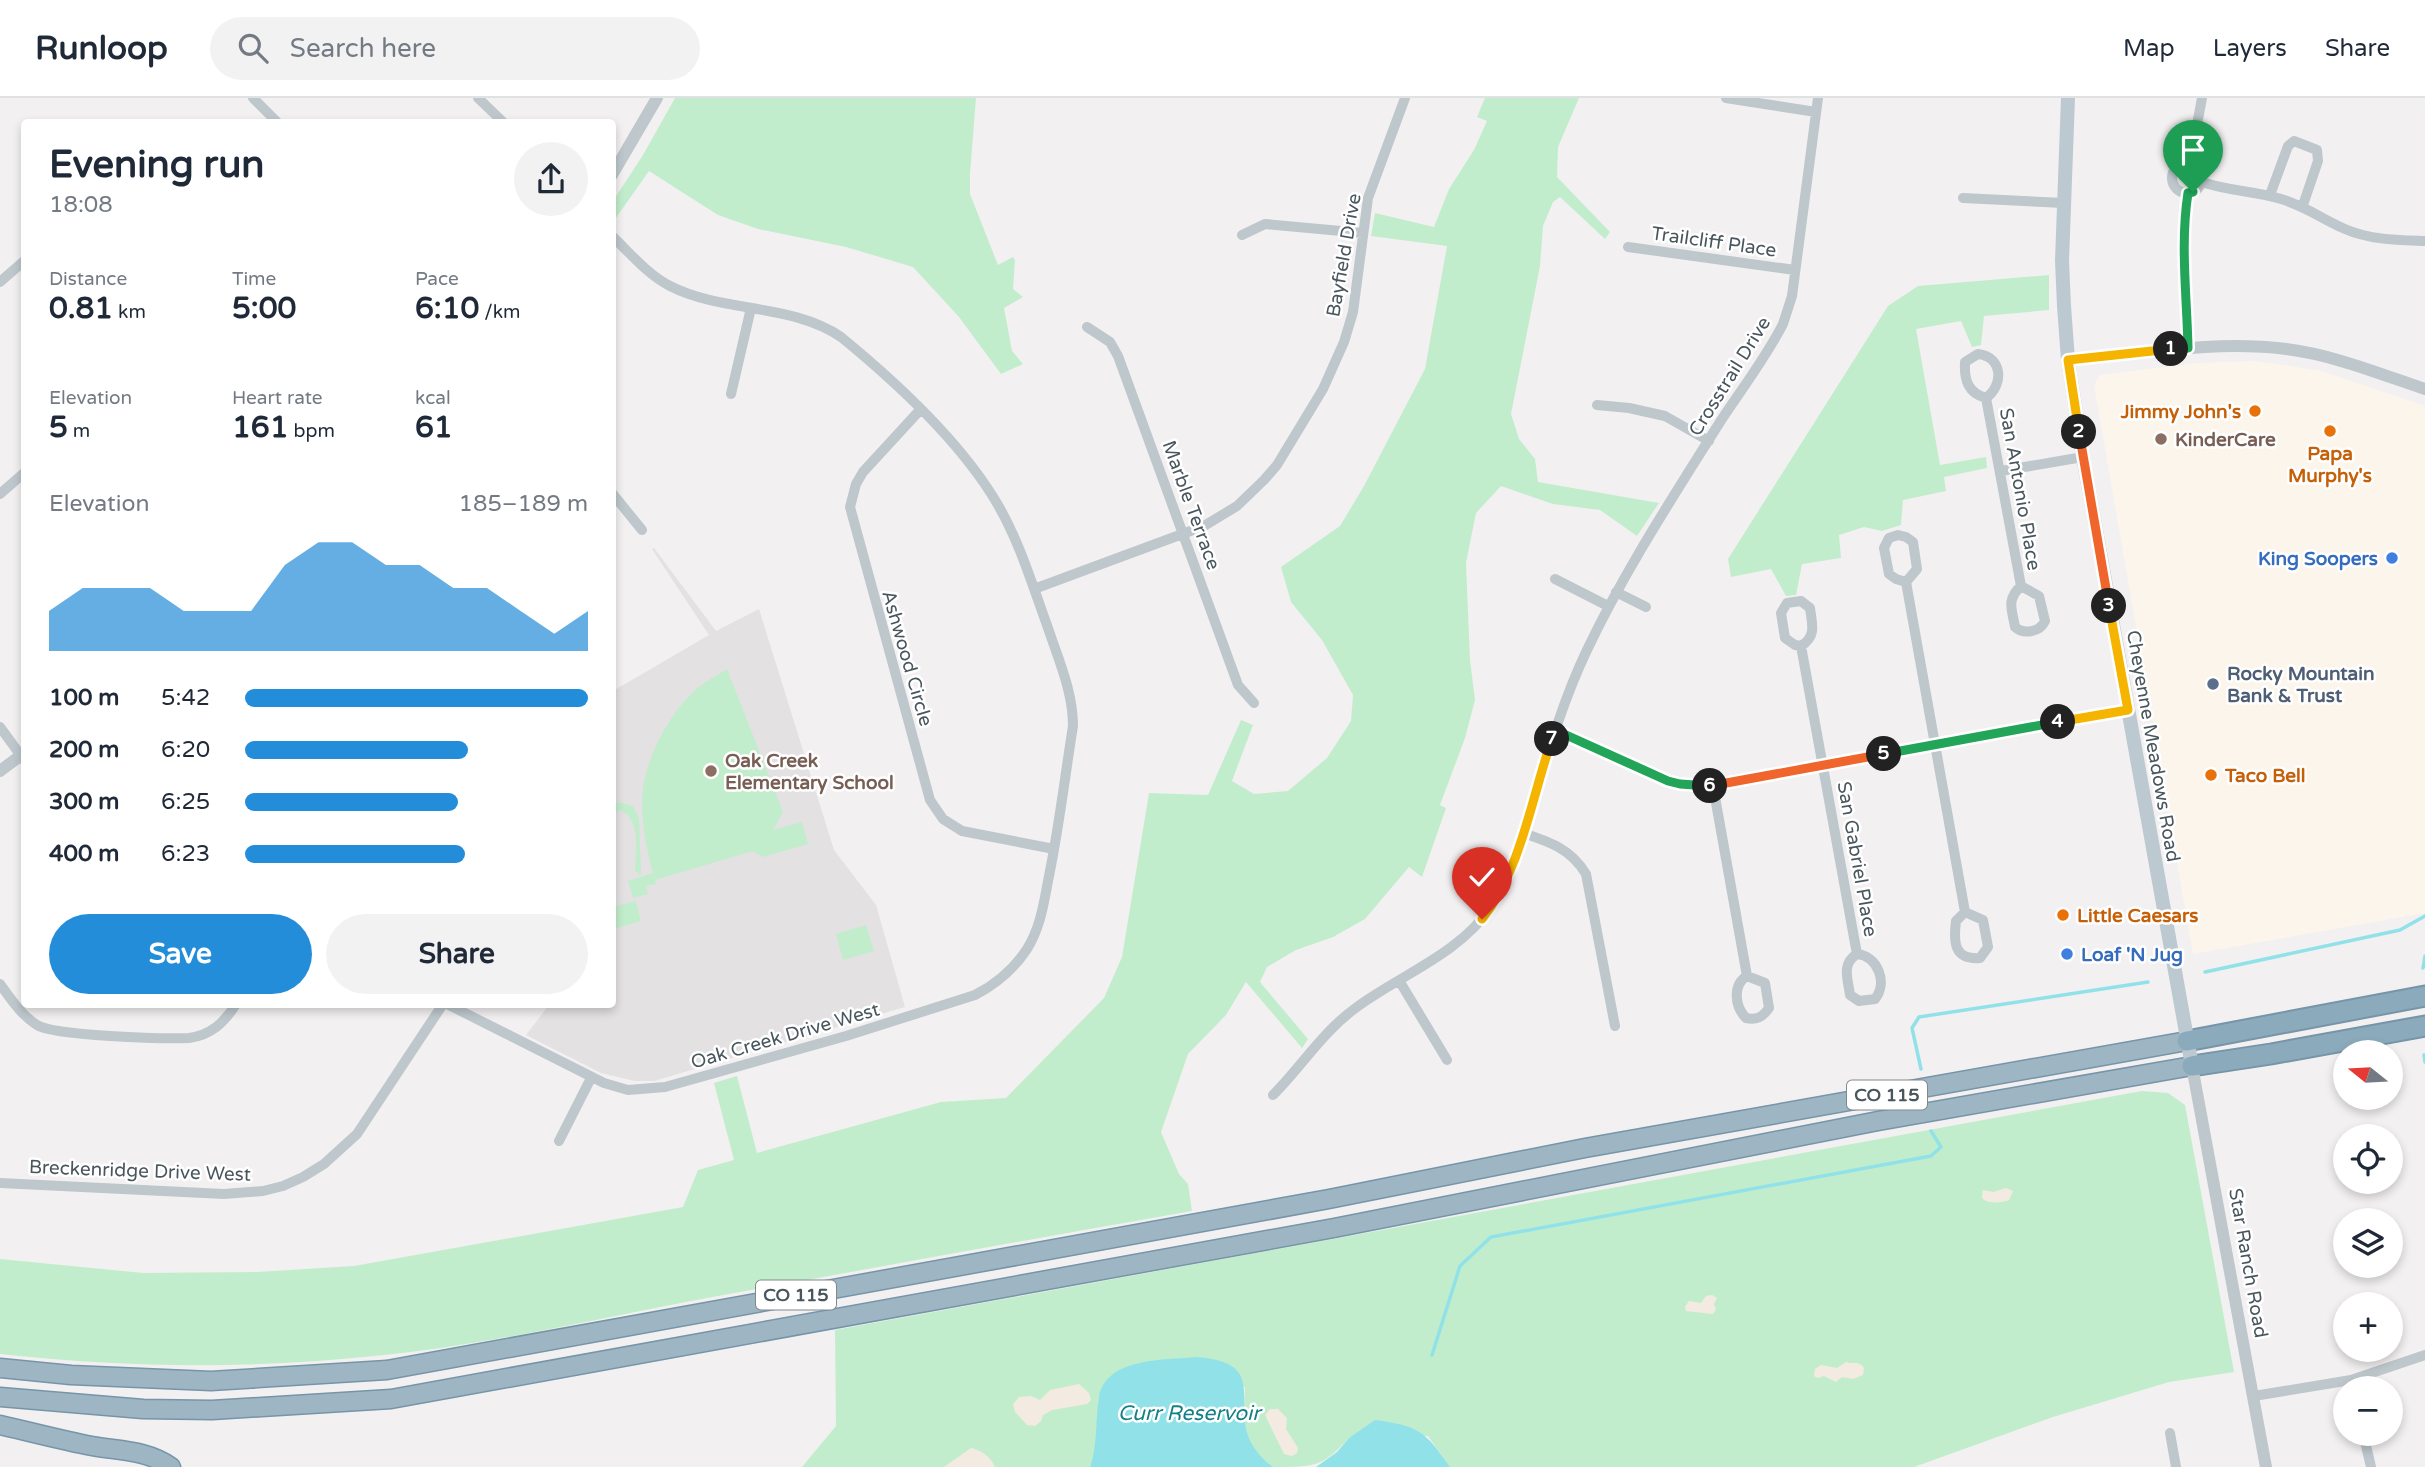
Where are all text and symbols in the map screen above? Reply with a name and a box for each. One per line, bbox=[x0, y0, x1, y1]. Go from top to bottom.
search box bbox=[210, 17, 700, 80]
text: Runloop bbox=[35, 29, 168, 68]
icon: search bbox=[234, 29, 272, 67]
text: Search here bbox=[290, 33, 436, 64]
text: Map bbox=[2123, 34, 2175, 63]
text: Layers bbox=[2213, 34, 2287, 63]
text: Share bbox=[2325, 34, 2390, 63]
pin bbox=[2163, 120, 2223, 192]
icon: arrive bbox=[2174, 131, 2212, 169]
text: Evening run bbox=[49, 142, 264, 188]
button: share bbox=[514, 142, 588, 216]
text: 18:08 bbox=[49, 191, 113, 219]
street label: Bayfield Drive bbox=[1322, 192, 1366, 319]
street label: Trailcliff Place bbox=[1650, 222, 1778, 262]
text: Distance bbox=[49, 268, 127, 290]
text: Time bbox=[232, 268, 276, 290]
text: Pace bbox=[415, 268, 459, 290]
text: 0.81 bbox=[49, 290, 113, 327]
text: 5:00 bbox=[232, 290, 296, 327]
text: 6:10 bbox=[415, 290, 479, 327]
text: km bbox=[113, 301, 146, 323]
text: /km bbox=[479, 301, 520, 323]
street label: Crosstrail Drive bbox=[1684, 313, 1775, 440]
pin: 1 bbox=[2154, 331, 2188, 366]
text: 1 bbox=[2165, 337, 2176, 359]
text: Elevation bbox=[49, 387, 132, 409]
text: Heart rate bbox=[232, 387, 323, 409]
text: kcal bbox=[415, 387, 451, 409]
place label: Jimmy John's bbox=[2120, 401, 2241, 424]
marker: Jimmy John's bbox=[2247, 403, 2263, 419]
street label: San Antonio Place bbox=[1995, 406, 2045, 572]
text: 5 bbox=[49, 409, 68, 446]
text: 161 bbox=[232, 409, 289, 446]
text: 61 bbox=[415, 409, 453, 446]
pin: 2 bbox=[2062, 414, 2096, 450]
text: m bbox=[68, 420, 90, 442]
text: bpm bbox=[289, 420, 335, 442]
text: 2 bbox=[2073, 420, 2084, 442]
marker: Papa Murphy's bbox=[2322, 423, 2338, 439]
place label: KinderCare bbox=[2175, 429, 2276, 451]
marker: KinderCare bbox=[2153, 431, 2169, 447]
street label: Marble Terrace bbox=[1157, 438, 1225, 573]
place label: Papa Murphy's bbox=[2288, 443, 2372, 488]
text: Elevation bbox=[49, 490, 150, 518]
text: 185–189 m bbox=[459, 490, 588, 518]
place label: King Soopers bbox=[2258, 548, 2378, 571]
marker: King Soopers bbox=[2384, 550, 2400, 566]
street label: Ashwood Circle bbox=[877, 588, 937, 729]
pin: 3 bbox=[2092, 588, 2126, 624]
text: 3 bbox=[2103, 594, 2114, 616]
street label: Cheyenne Meadows Road bbox=[2122, 629, 2184, 864]
place label: Rocky Mountain Bank & Trust bbox=[2227, 663, 2375, 707]
marker: Rocky Mountain Bank & Trust bbox=[2205, 676, 2221, 692]
text: 100 m bbox=[49, 684, 119, 712]
text: 5:42 bbox=[161, 684, 210, 712]
pin: 4 bbox=[2040, 704, 2076, 740]
text: 4 bbox=[2052, 710, 2063, 732]
pin: 7 bbox=[1534, 722, 1570, 756]
text: 7 bbox=[1546, 727, 1557, 749]
text: 200 m bbox=[49, 736, 119, 764]
text: 6:20 bbox=[161, 736, 210, 764]
pin: 5 bbox=[1867, 736, 1902, 772]
text: 5 bbox=[1878, 742, 1889, 764]
place label: Oak Creek Elementary School bbox=[725, 750, 894, 795]
marker: Oak Creek Elementary School bbox=[703, 763, 719, 779]
place label: Taco Bell bbox=[2224, 765, 2306, 787]
marker: Taco Bell bbox=[2203, 767, 2219, 783]
pin: 6 bbox=[1692, 768, 1728, 804]
text: 6 bbox=[1704, 774, 1715, 796]
street label: San Gabriel Place bbox=[1833, 780, 1882, 939]
text: 300 m bbox=[49, 788, 119, 816]
text: 6:25 bbox=[161, 788, 210, 816]
text: 400 m bbox=[49, 840, 119, 868]
text: 6:23 bbox=[161, 840, 210, 868]
pin bbox=[1452, 847, 1512, 919]
icon: check bbox=[1463, 858, 1501, 896]
place label: Little Caesars bbox=[2077, 905, 2198, 927]
marker: Little Caesars bbox=[2055, 907, 2071, 923]
button: Save bbox=[49, 914, 312, 994]
button: Share bbox=[326, 914, 588, 994]
place label: Loaf 'N Jug bbox=[2081, 944, 2183, 967]
marker: Loaf 'N Jug bbox=[2059, 946, 2075, 962]
street label: Oak Creek Drive West bbox=[688, 998, 882, 1073]
north arrow bbox=[2333, 1040, 2403, 1110]
map controls bbox=[2333, 1040, 2403, 1446]
road number: CO 115 bbox=[1847, 1080, 1927, 1110]
button: locate bbox=[2333, 1124, 2403, 1194]
street label: Breckenridge Drive West bbox=[29, 1156, 251, 1186]
street label: Star Ranch Road bbox=[2224, 1187, 2272, 1340]
button: layers bbox=[2333, 1208, 2403, 1278]
road number: CO 115 bbox=[756, 1280, 836, 1310]
button: + bbox=[2333, 1292, 2403, 1362]
button: − bbox=[2333, 1376, 2403, 1446]
water label: Curr Reservoir bbox=[1118, 1401, 1263, 1426]

